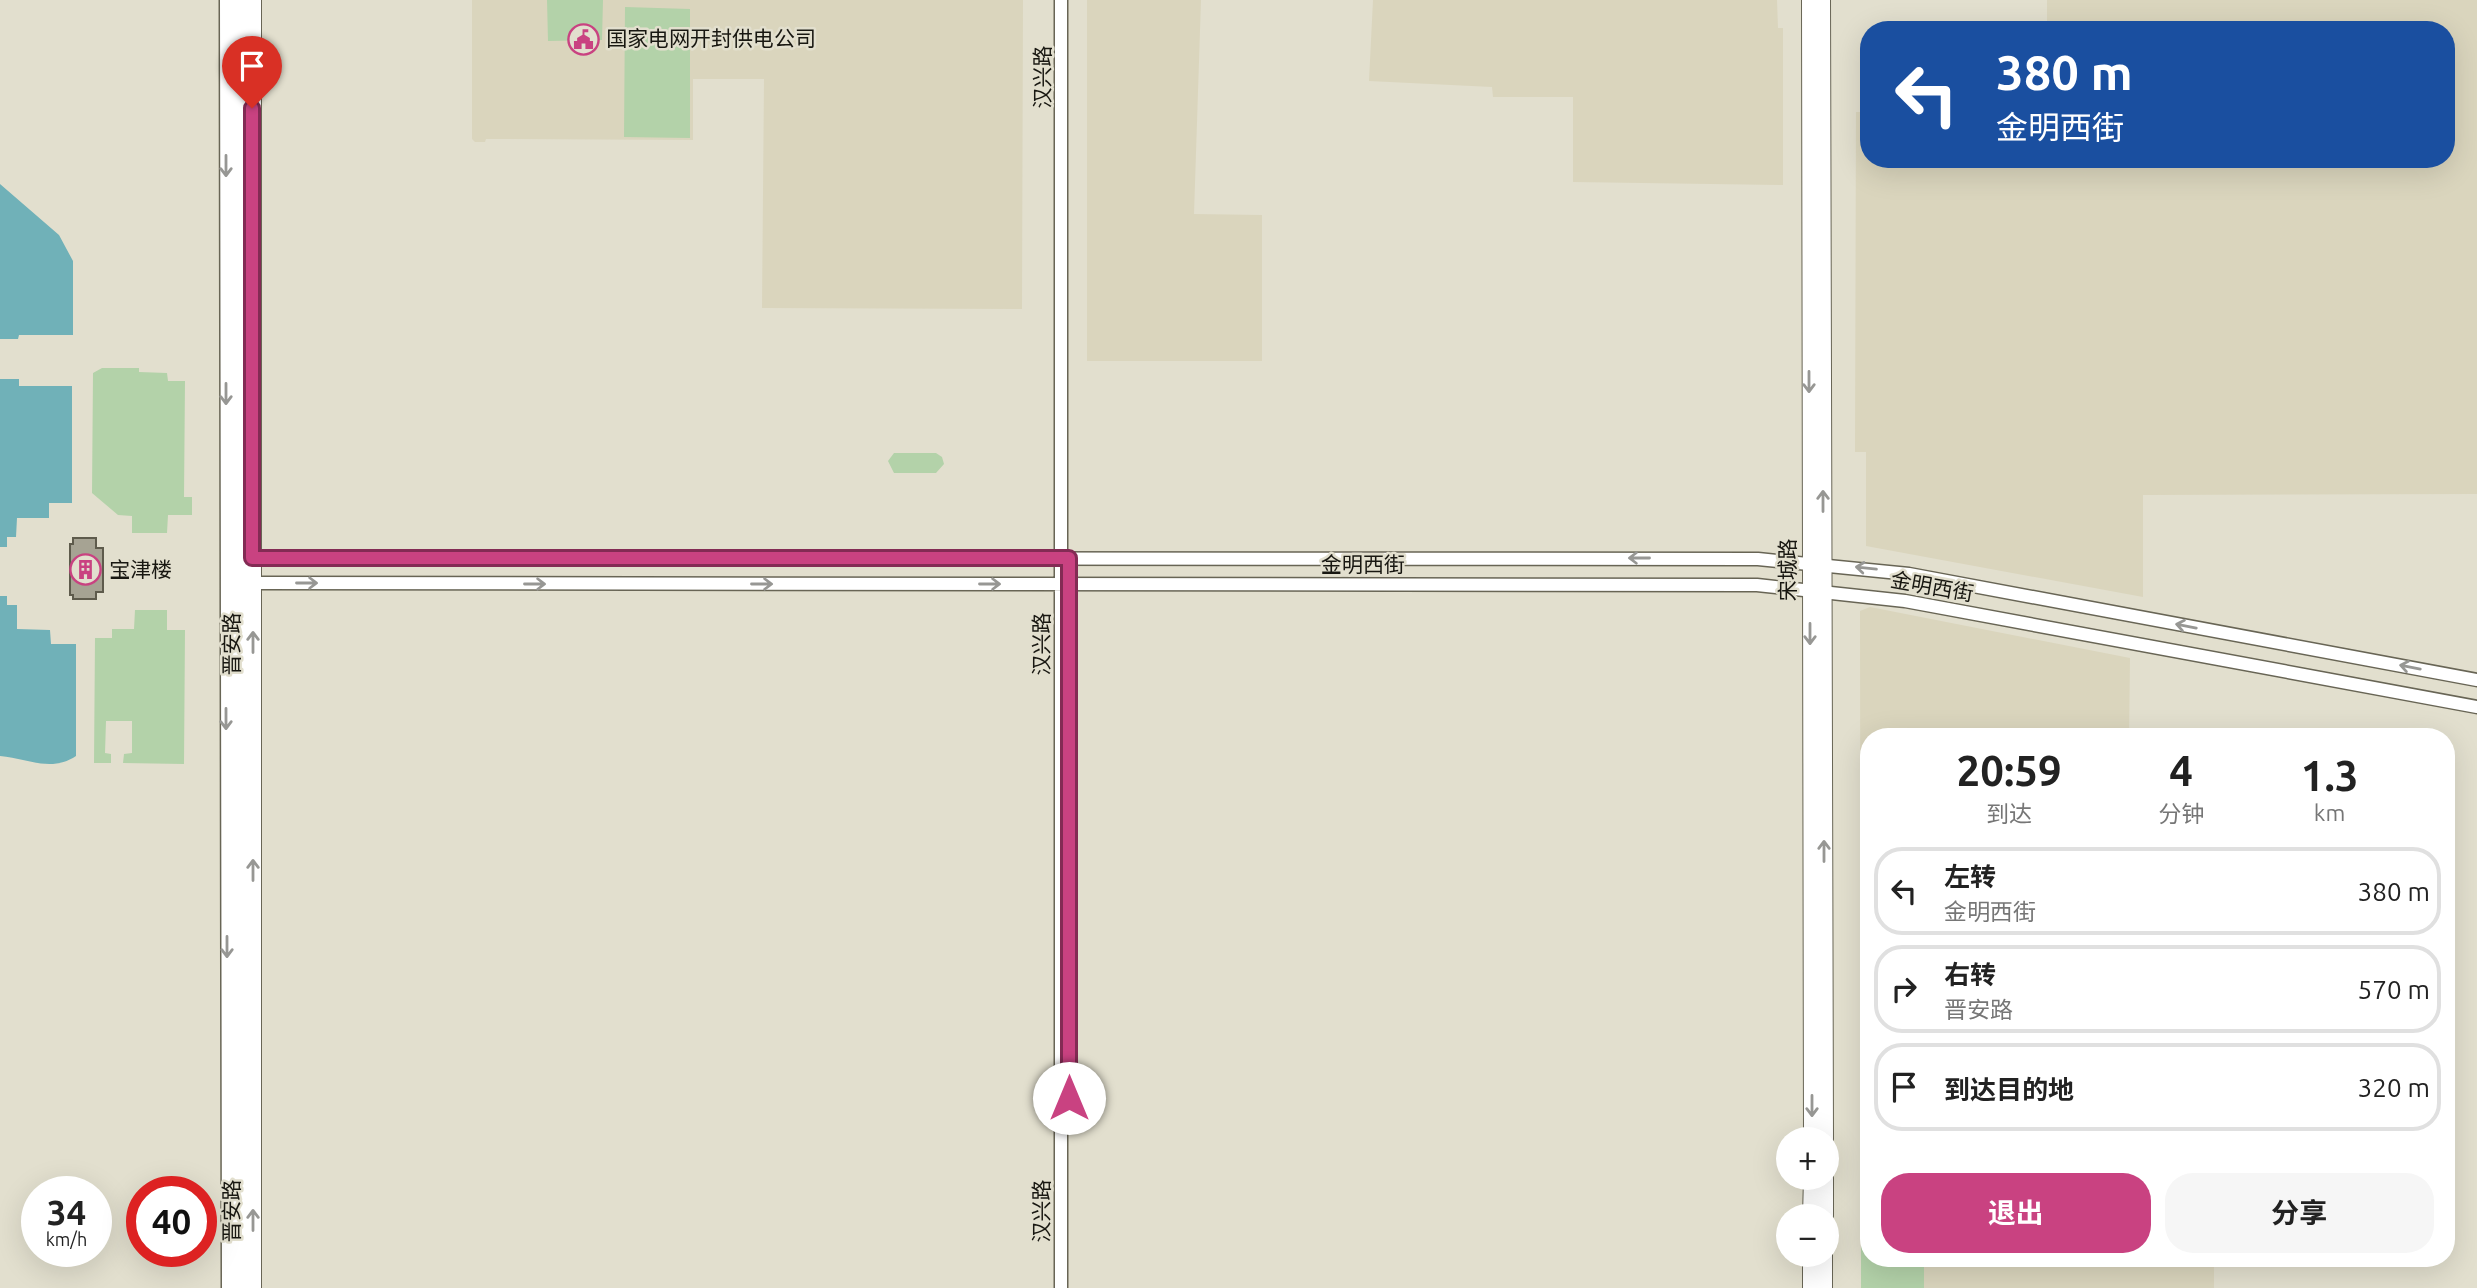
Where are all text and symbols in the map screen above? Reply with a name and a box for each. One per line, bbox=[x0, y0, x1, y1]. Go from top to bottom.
public building icon: 国家电网开封供电公司 bbox=[566, 22, 600, 56]
place label: 国家电网开封供电公司 bbox=[606, 26, 816, 50]
pin bbox=[222, 36, 282, 108]
text: 380 m bbox=[1996, 44, 2133, 99]
street label: 汉兴路 bbox=[1030, 46, 1054, 109]
icon: arrive bbox=[233, 47, 271, 85]
icon: left bbox=[1881, 49, 1972, 140]
text: 金明西街 bbox=[1996, 109, 2124, 145]
one-way arrow bbox=[219, 154, 233, 177]
one-way arrow bbox=[1802, 370, 1816, 393]
one-way arrow bbox=[219, 382, 233, 405]
one-way arrow bbox=[1816, 489, 1830, 512]
street label: 宋城路 bbox=[1775, 539, 1799, 602]
one-way arrow bbox=[1628, 551, 1651, 565]
street label: 金明西街 bbox=[1321, 552, 1405, 576]
building icon: 宝津楼 bbox=[69, 553, 103, 587]
place label: 宝津楼 bbox=[109, 557, 172, 581]
one-way arrow bbox=[1855, 561, 1878, 574]
street label: 金明西街 bbox=[1889, 567, 1976, 605]
one-way arrow bbox=[295, 576, 318, 590]
one-way arrow bbox=[523, 577, 546, 591]
one-way arrow bbox=[750, 577, 773, 591]
one-way arrow bbox=[978, 577, 1001, 591]
street label: 晋安路 bbox=[219, 613, 243, 676]
street label: 汉兴路 bbox=[1029, 613, 1053, 676]
one-way arrow bbox=[2175, 618, 2198, 632]
one-way arrow bbox=[1803, 622, 1817, 645]
one-way arrow bbox=[246, 631, 260, 654]
one-way arrow bbox=[2399, 660, 2422, 674]
one-way arrow bbox=[219, 707, 233, 730]
text: 20:59 bbox=[1957, 747, 2062, 794]
text: 4 bbox=[2169, 747, 2193, 794]
text: 1.3 bbox=[2301, 752, 2358, 799]
text: km bbox=[2314, 800, 2345, 825]
text: 到达 bbox=[1986, 801, 2032, 826]
text: 分钟 bbox=[2158, 801, 2204, 826]
one-way arrow bbox=[1817, 839, 1831, 862]
one-way arrow bbox=[246, 859, 260, 882]
text: 左转 bbox=[1944, 862, 1996, 891]
icon: left bbox=[1885, 872, 1923, 910]
text: 380 m bbox=[2358, 877, 2430, 906]
text: 金明西街 bbox=[1944, 899, 2036, 924]
one-way arrow bbox=[220, 935, 234, 958]
text: 右转 bbox=[1944, 960, 1996, 989]
icon: right bbox=[1885, 970, 1923, 1008]
text: 570 m bbox=[2358, 975, 2430, 1004]
text: 晋安路 bbox=[1944, 997, 2013, 1022]
position arrow bbox=[1032, 1061, 1106, 1135]
icon: arrive bbox=[1885, 1068, 1923, 1106]
text: 320 m bbox=[2358, 1073, 2430, 1102]
text: 到达目的地 bbox=[1944, 1075, 2074, 1104]
one-way arrow bbox=[1805, 1094, 1819, 1117]
map controls bbox=[1776, 1127, 1839, 1267]
button: + bbox=[1776, 1127, 1839, 1190]
button: 退出 bbox=[1881, 1173, 2151, 1253]
button: 分享 bbox=[2165, 1173, 2434, 1253]
speed limit sign: 40 bbox=[126, 1176, 217, 1267]
street label: 晋安路 bbox=[219, 1180, 243, 1243]
street label: 汉兴路 bbox=[1029, 1180, 1053, 1243]
text: 34 bbox=[47, 1192, 86, 1232]
button: − bbox=[1776, 1204, 1839, 1267]
one-way arrow bbox=[246, 1209, 260, 1232]
text: km/h bbox=[46, 1229, 87, 1249]

